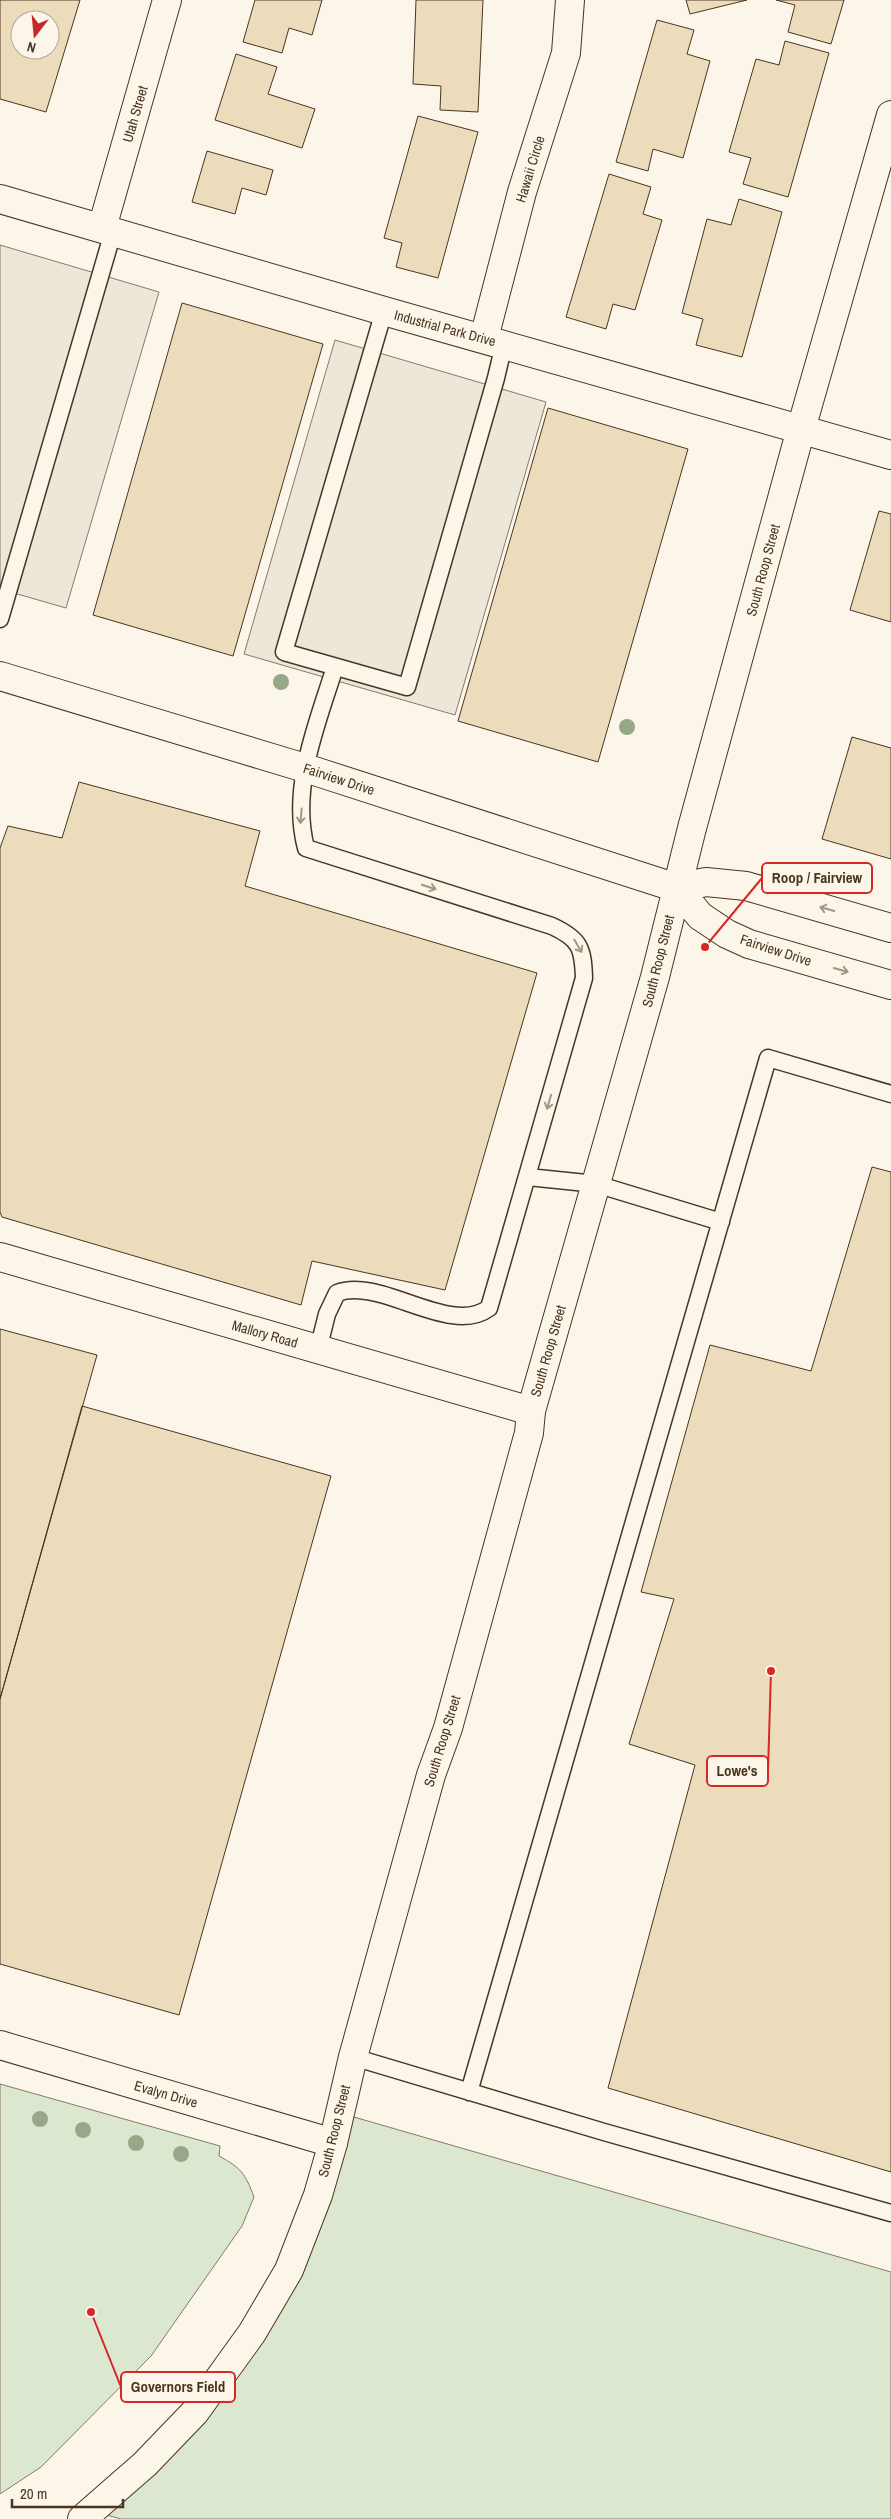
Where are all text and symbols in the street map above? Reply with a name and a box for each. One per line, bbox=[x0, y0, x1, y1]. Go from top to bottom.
north arrow bbox=[10, 10, 60, 60]
text: N bbox=[25, 38, 38, 57]
street label: Utah Street bbox=[118, 84, 152, 144]
street label: Hawaii Circle bbox=[511, 133, 549, 205]
street label: Industrial Park Drive bbox=[392, 306, 498, 350]
street label: South Roop Street bbox=[742, 522, 784, 618]
street label: Fairview Drive bbox=[301, 759, 377, 799]
one-way arrow bbox=[296, 808, 306, 824]
callout: Roop / Fairview bbox=[762, 863, 872, 893]
text: Roop / Fairview bbox=[772, 867, 863, 888]
one-way arrow bbox=[421, 883, 437, 893]
one-way arrow bbox=[820, 904, 836, 914]
street label: South Roop Street bbox=[638, 913, 678, 1009]
street label: Fairview Drive bbox=[738, 930, 814, 970]
one-way arrow bbox=[573, 939, 583, 953]
one-way arrow bbox=[833, 966, 849, 976]
one-way arrow bbox=[543, 1094, 553, 1110]
street label: South Roop Street bbox=[526, 1303, 570, 1399]
street label: Mallory Road bbox=[230, 1316, 300, 1352]
street label: South Roop Street bbox=[420, 1693, 464, 1789]
callout: Lowe's bbox=[707, 1756, 768, 1786]
text: Lowe's bbox=[716, 1760, 758, 1781]
street label: Evalyn Drive bbox=[132, 2076, 200, 2112]
street label: South Roop Street bbox=[314, 2083, 354, 2179]
callout: Governors Field bbox=[121, 2372, 235, 2402]
text: Governors Field bbox=[131, 2376, 225, 2397]
scale bar bbox=[12, 2476, 124, 2508]
text: 20 m bbox=[20, 2483, 47, 2504]

